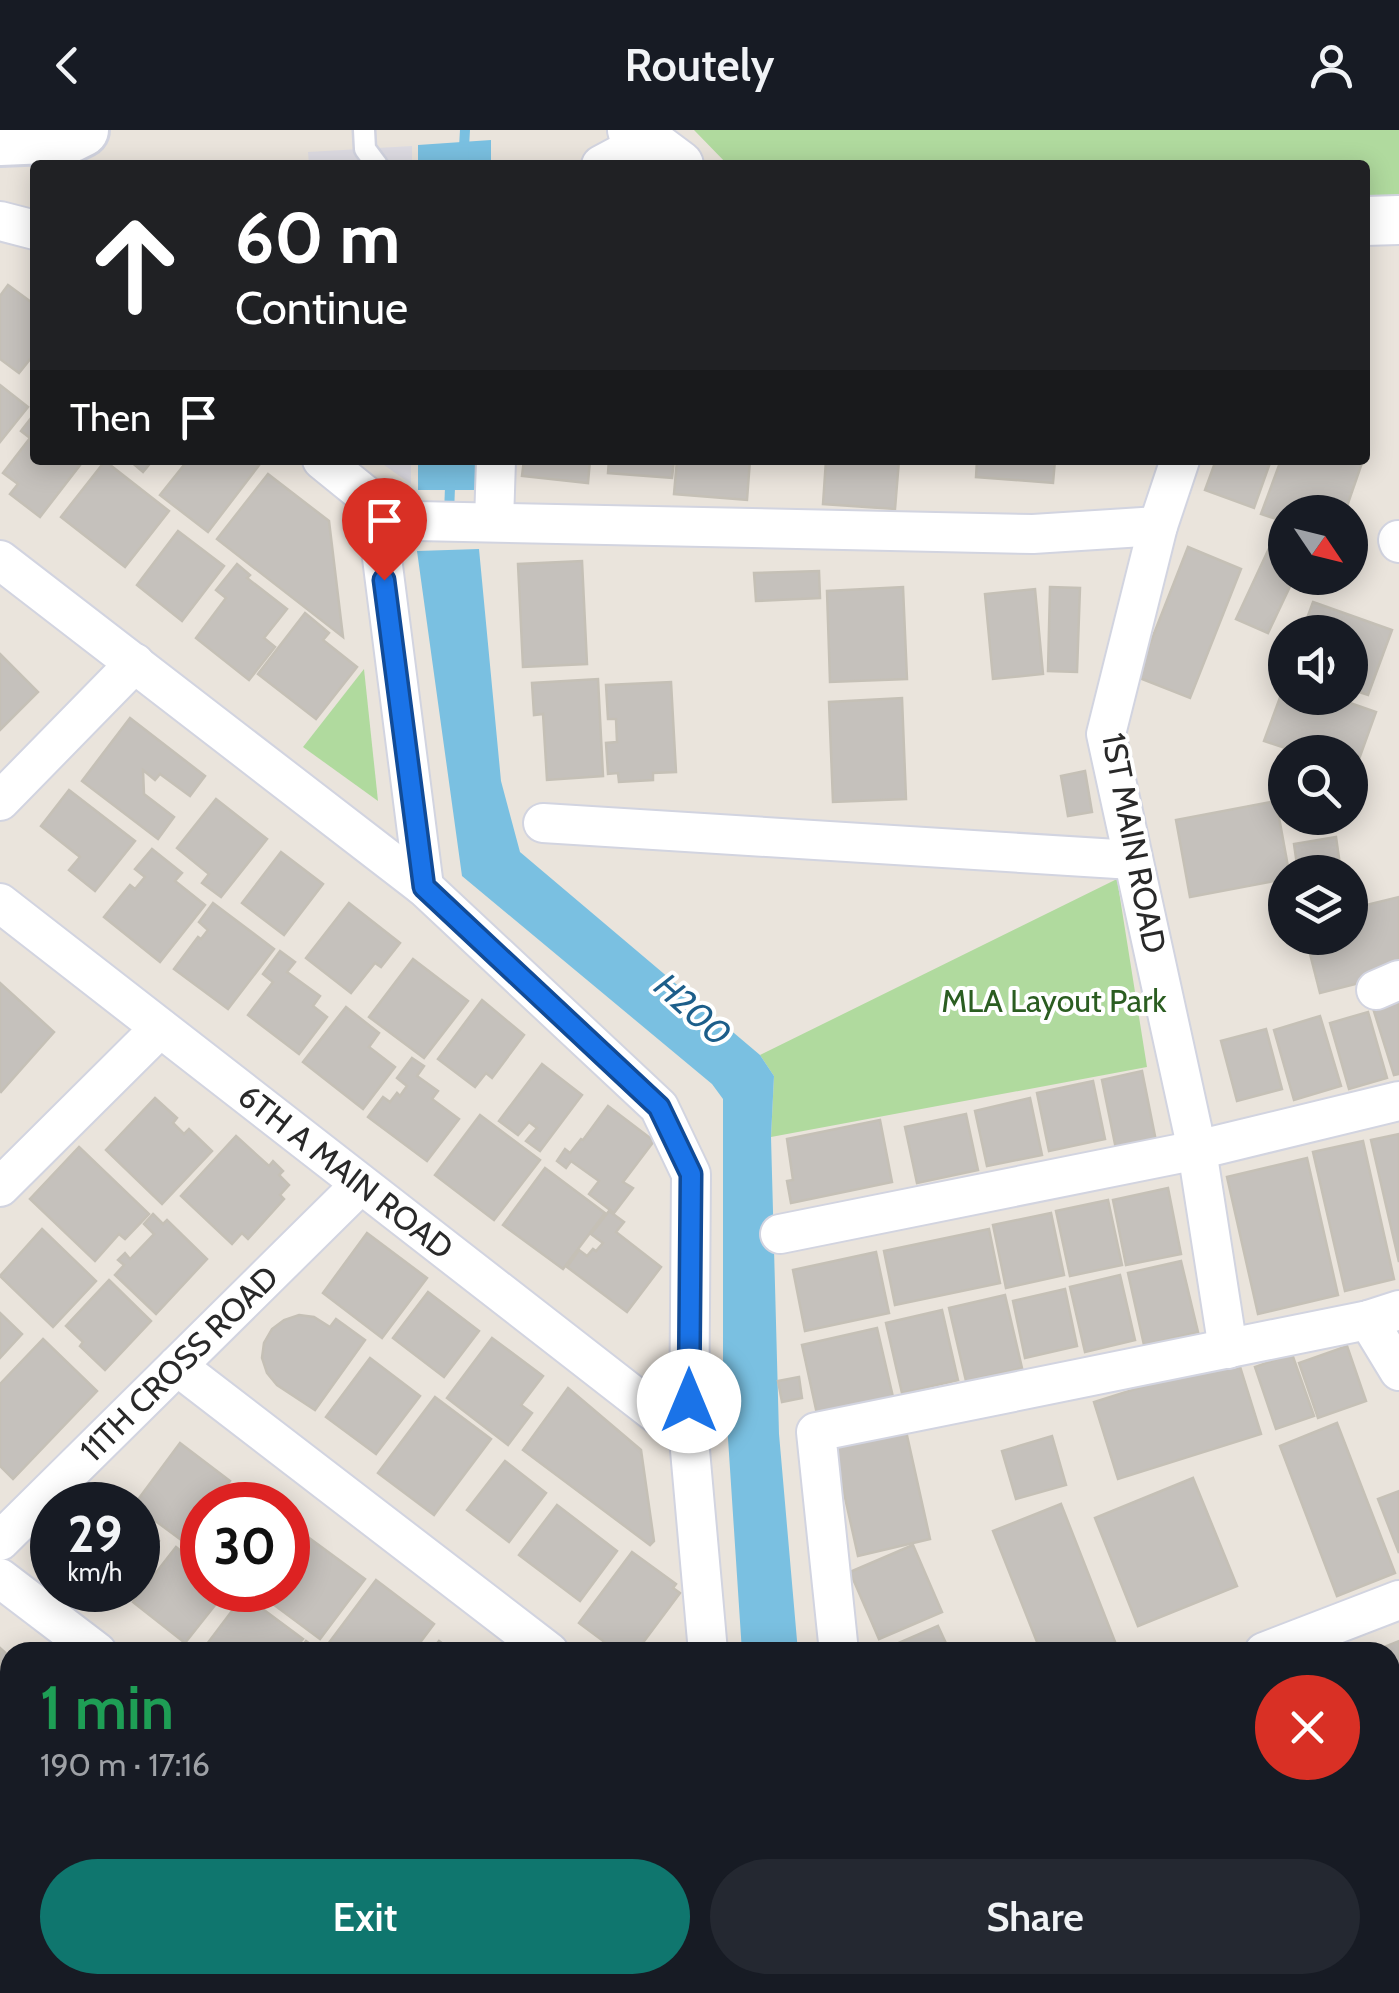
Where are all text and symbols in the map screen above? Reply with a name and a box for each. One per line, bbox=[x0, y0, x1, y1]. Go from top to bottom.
icon: back bbox=[40, 38, 95, 93]
text: Routely bbox=[625, 38, 774, 92]
icon: person bbox=[1304, 38, 1359, 93]
text: 60 m bbox=[235, 195, 400, 281]
icon: ahead bbox=[70, 200, 200, 330]
text: Continue bbox=[235, 281, 408, 335]
icon: arrive bbox=[171, 390, 226, 445]
text: Then bbox=[70, 394, 151, 441]
pin bbox=[342, 478, 427, 581]
icon: arrive bbox=[357, 493, 412, 548]
north arrow bbox=[1268, 495, 1368, 595]
map controls bbox=[1268, 495, 1368, 955]
button: sound bbox=[1268, 615, 1368, 715]
street label: 1ST MAIN ROAD bbox=[1094, 729, 1175, 956]
button: search bbox=[1268, 735, 1368, 835]
button: layers bbox=[1268, 855, 1368, 955]
water label: H200 bbox=[646, 964, 741, 1055]
park label: MLA Layout Park bbox=[941, 981, 1167, 1020]
street label: 6TH A MAIN ROAD bbox=[231, 1076, 461, 1267]
street label: 11TH CROSS ROAD bbox=[72, 1257, 286, 1470]
position arrow bbox=[637, 1349, 741, 1453]
speed limit sign: 30 bbox=[180, 1482, 310, 1612]
text: 29 bbox=[68, 1504, 122, 1565]
text: km/h bbox=[68, 1557, 122, 1587]
text: 1 min bbox=[40, 1671, 174, 1744]
button: close bbox=[1255, 1675, 1360, 1780]
text: 190 m · 17:16 bbox=[40, 1745, 210, 1784]
button: Exit bbox=[40, 1859, 690, 1974]
button: Share bbox=[710, 1859, 1360, 1974]

